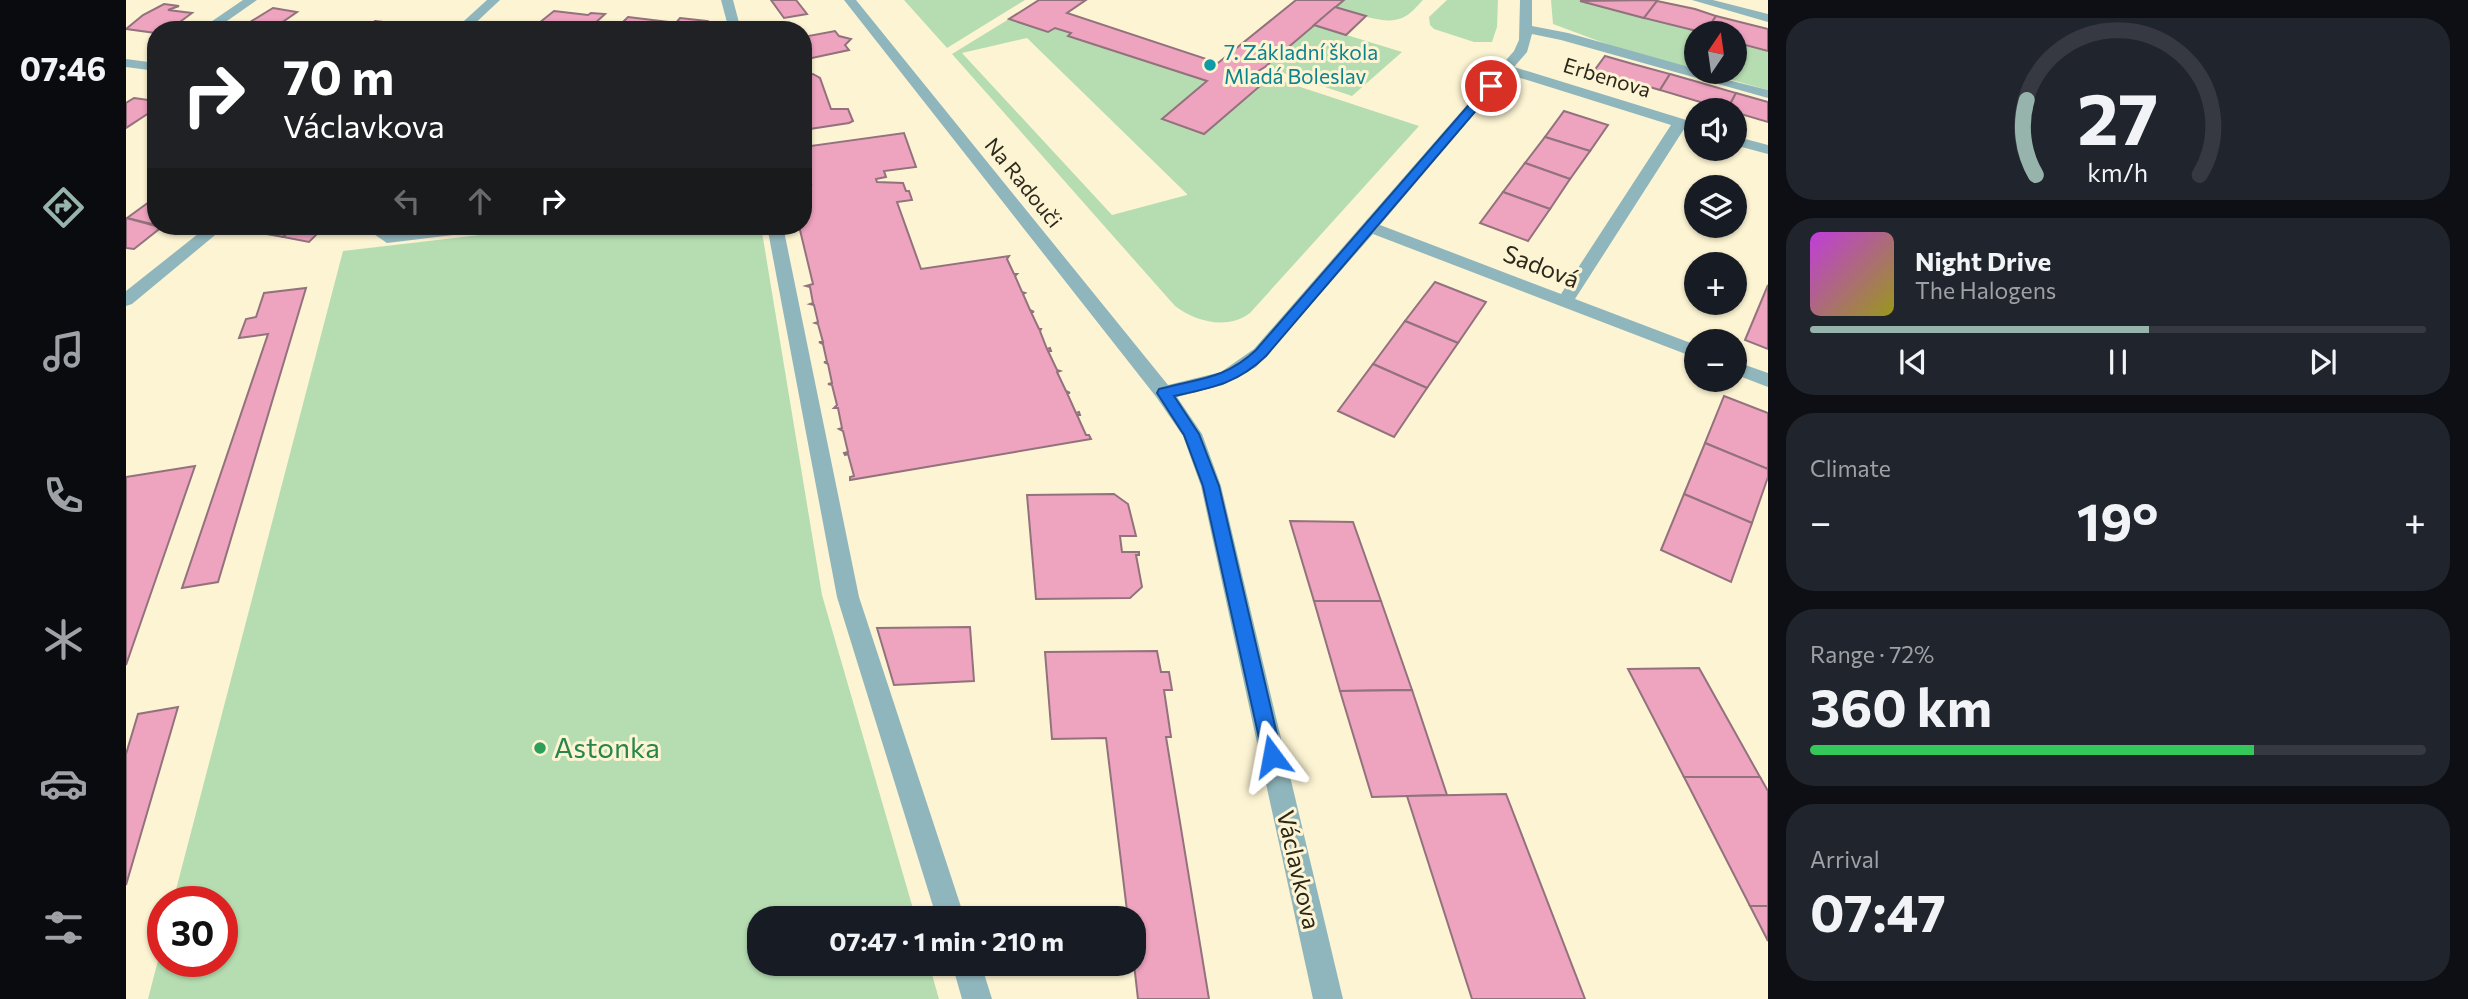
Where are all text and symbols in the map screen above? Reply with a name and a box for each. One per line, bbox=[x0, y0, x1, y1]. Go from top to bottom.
north arrow bbox=[1684, 21, 1746, 84]
map controls bbox=[1684, 21, 1747, 392]
place label: 7. Základní škola Mladá Boleslav bbox=[1224, 39, 1378, 88]
text: 70 m bbox=[283, 45, 394, 105]
text: 07:46 bbox=[20, 48, 106, 88]
icon: right bbox=[168, 49, 259, 140]
street label: Erbenova bbox=[1561, 51, 1654, 102]
pin bbox=[1461, 56, 1521, 116]
marker: 7. Základní škola Mladá Boleslav bbox=[1202, 57, 1218, 73]
icon: arrive bbox=[1472, 67, 1510, 105]
text: 27 bbox=[2078, 71, 2158, 160]
button: sound bbox=[1684, 98, 1747, 161]
text: Václavkova bbox=[283, 105, 445, 145]
street label: Na Radouči bbox=[980, 132, 1068, 232]
text: km/h bbox=[2088, 157, 2148, 187]
button: layers bbox=[1684, 175, 1747, 238]
icon: left bbox=[388, 182, 426, 220]
icon: ahead bbox=[461, 182, 499, 220]
icon: right bbox=[534, 182, 572, 220]
icon: directions bbox=[39, 183, 88, 232]
street label: Sadová bbox=[1500, 238, 1584, 293]
text: Night Drive bbox=[1915, 245, 2051, 276]
button: + bbox=[1684, 252, 1747, 315]
text: The Halogens bbox=[1915, 276, 2056, 304]
icon: music bbox=[39, 327, 88, 376]
button: − bbox=[1684, 329, 1747, 392]
icon: previous bbox=[1894, 343, 1932, 381]
icon: pause bbox=[2099, 343, 2137, 381]
icon: next bbox=[2304, 343, 2342, 381]
text: Climate bbox=[1810, 454, 1891, 482]
icon: phone bbox=[39, 471, 88, 520]
text: 19° bbox=[2077, 488, 2158, 552]
text: − bbox=[1810, 497, 1832, 544]
text: + bbox=[2404, 497, 2426, 544]
icon: climate bbox=[39, 615, 88, 664]
text: Range · 72% bbox=[1810, 640, 1934, 668]
text: 360 km bbox=[1810, 674, 1992, 738]
position arrow bbox=[1235, 719, 1309, 793]
place label: Astonka bbox=[554, 730, 660, 764]
marker: Astonka bbox=[532, 740, 548, 756]
icon: car bbox=[39, 759, 88, 808]
street label: Václavkova bbox=[1272, 807, 1327, 932]
text: Arrival bbox=[1810, 845, 1880, 873]
text: 07:47 bbox=[1810, 879, 1946, 943]
speed limit sign: 30 bbox=[147, 886, 238, 977]
icon: filters bbox=[39, 903, 88, 952]
text: 07:47 · 1 min · 210 m bbox=[829, 925, 1064, 956]

